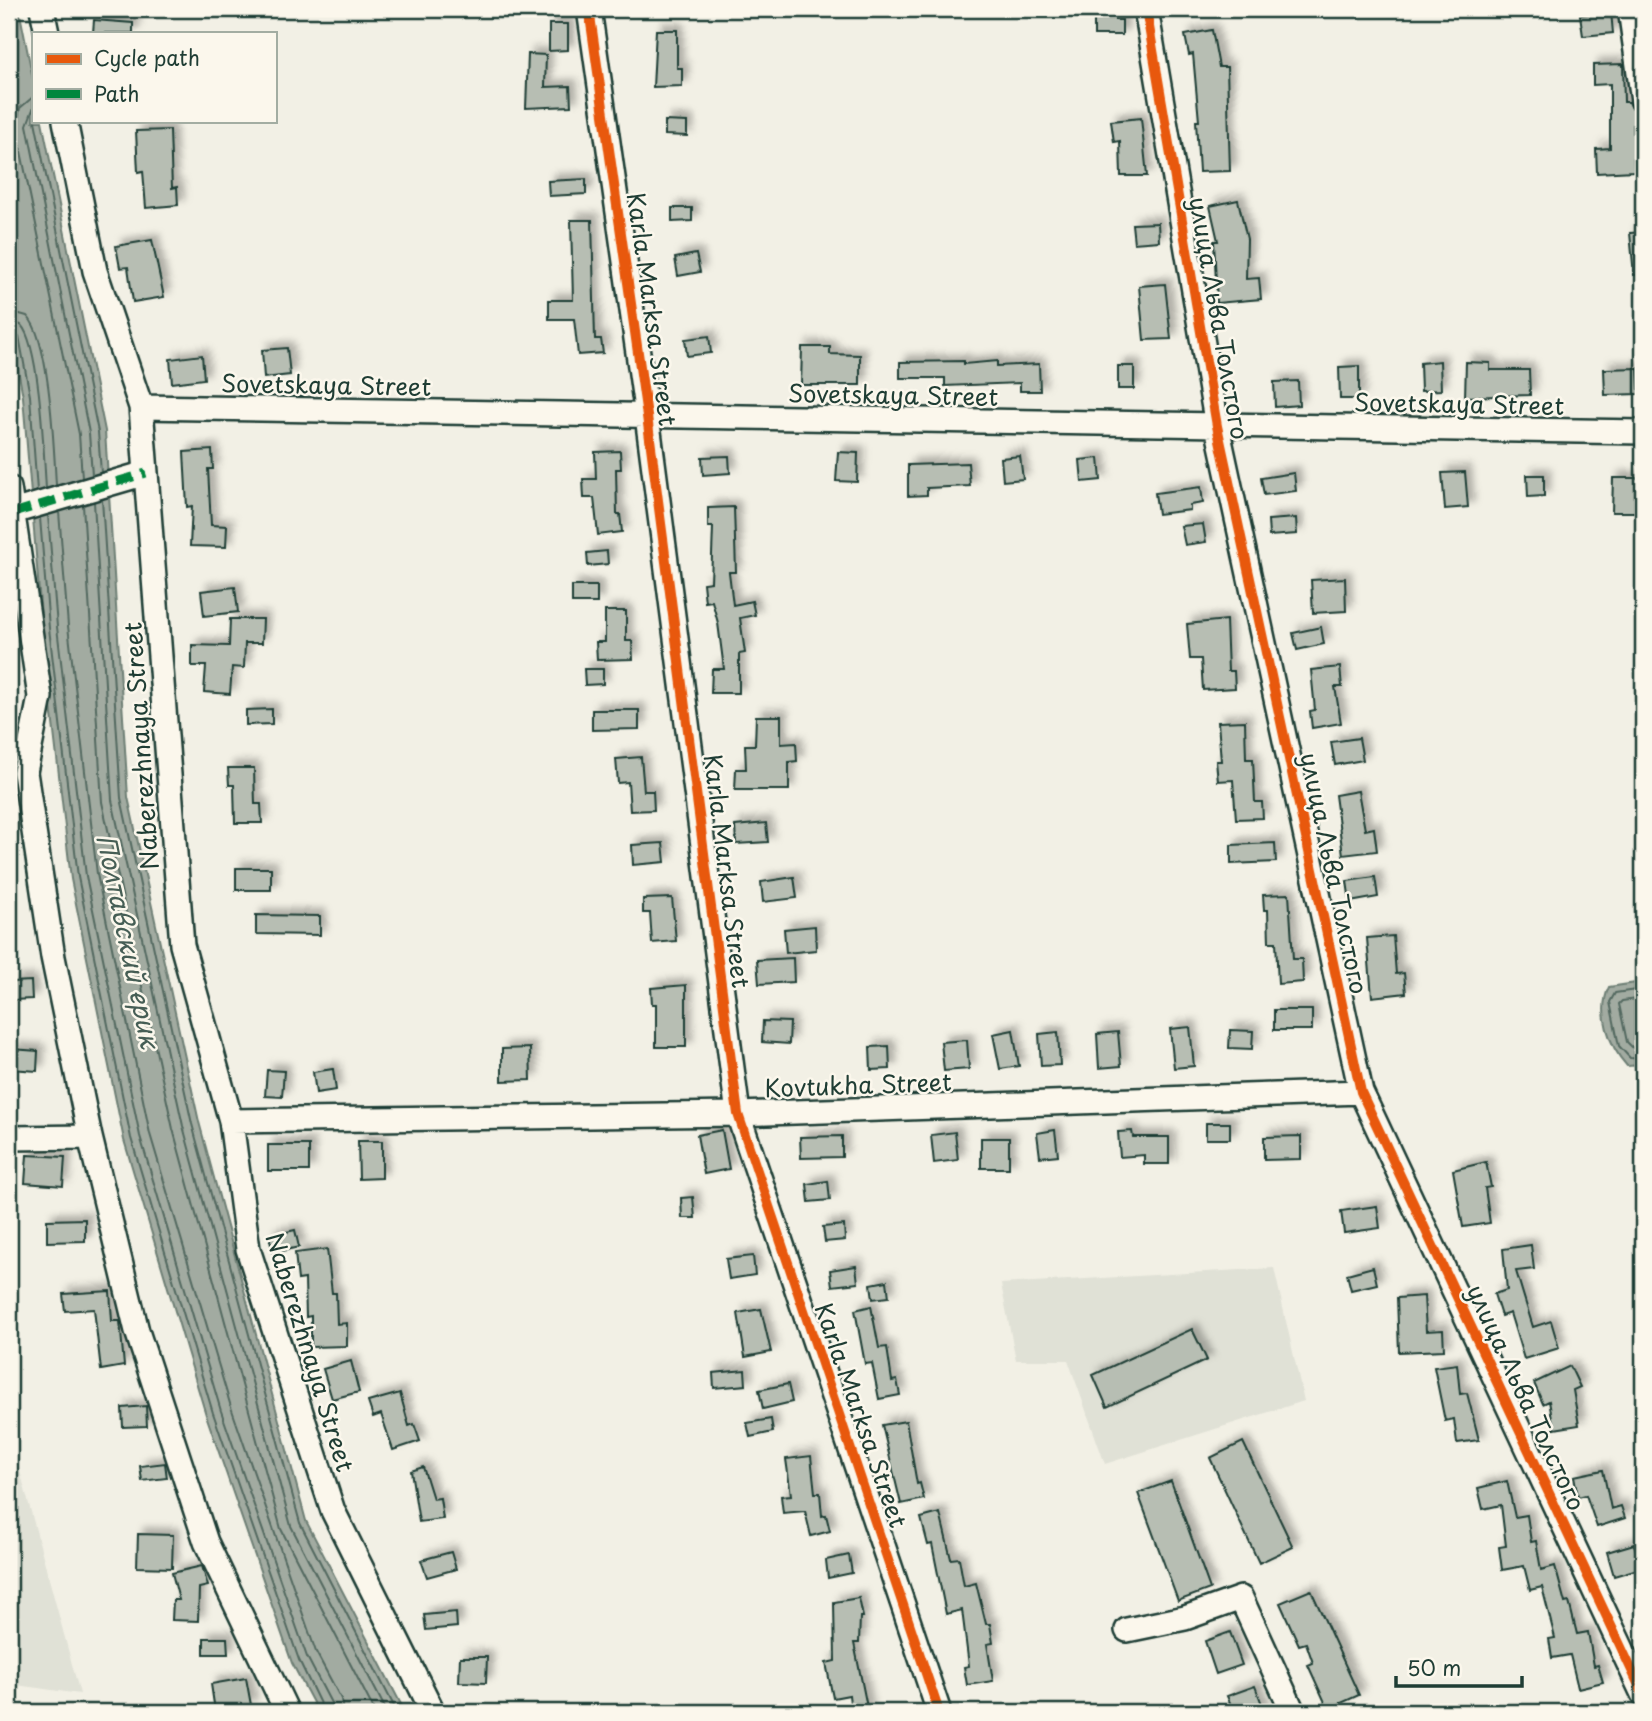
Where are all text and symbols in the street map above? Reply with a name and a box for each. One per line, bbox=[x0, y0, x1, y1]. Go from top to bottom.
legend bbox=[32, 32, 276, 122]
text: Cycle path bbox=[94, 41, 200, 73]
text: Path bbox=[94, 77, 139, 109]
street label: Karla Marksa Street bbox=[619, 190, 687, 428]
street label: улица Льва Толстого bbox=[1181, 194, 1259, 442]
street label: Sovetskaya Street bbox=[221, 364, 432, 404]
street label: Sovetskaya Street bbox=[788, 374, 999, 414]
street label: Sovetskaya Street bbox=[1354, 383, 1565, 423]
street label: Naberezhnaya Street bbox=[113, 621, 167, 871]
street label: улица Льва Толстого bbox=[1292, 749, 1378, 997]
street label: Karla Marksa Street bbox=[696, 752, 760, 990]
water label: Полтавский ерик bbox=[87, 831, 171, 1054]
street label: Kovtukha Street bbox=[764, 1063, 952, 1105]
street label: Naberezhnaya Street bbox=[258, 1228, 365, 1476]
street label: улица Льва Толстого bbox=[1459, 1278, 1595, 1516]
street label: Karla Marksa Street bbox=[807, 1298, 917, 1532]
scale bar bbox=[1396, 1644, 1522, 1688]
text: 50 m bbox=[1407, 1651, 1461, 1683]

